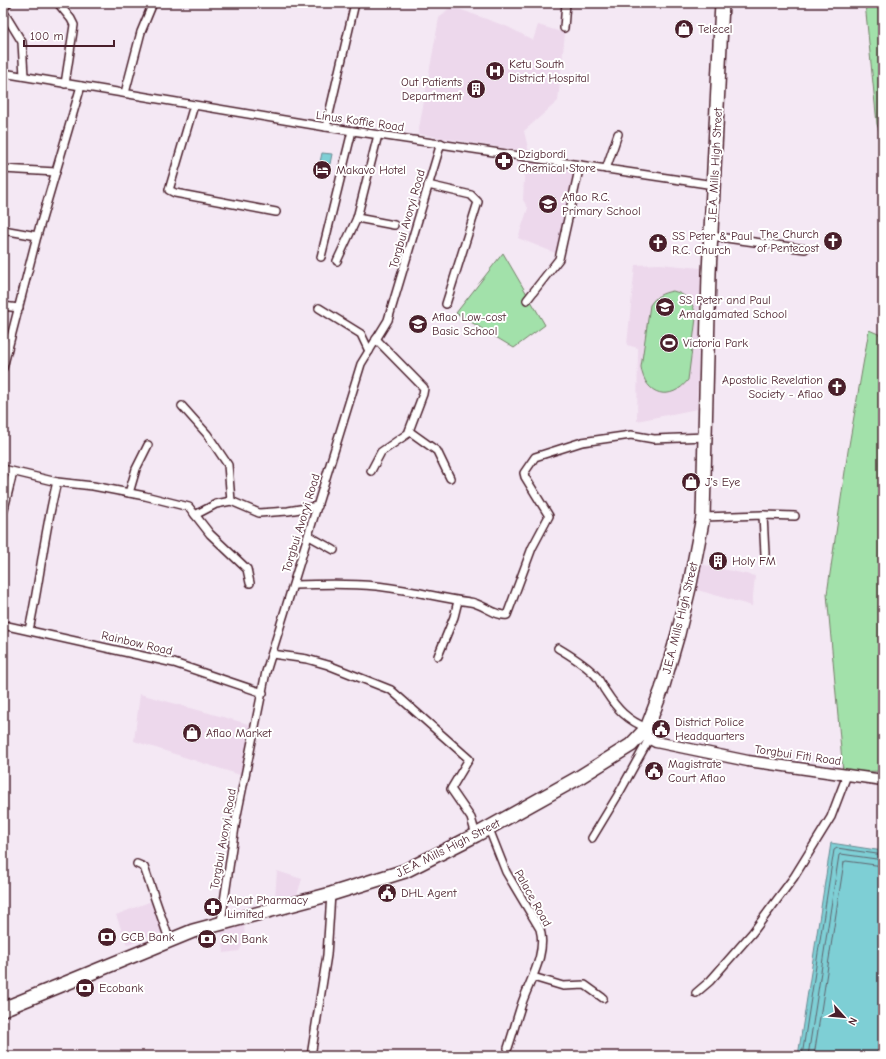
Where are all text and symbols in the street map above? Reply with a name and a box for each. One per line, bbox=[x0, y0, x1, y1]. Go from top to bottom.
shop icon: Telecel bbox=[673, 18, 695, 40]
scale bar bbox=[24, 22, 114, 48]
place label: Telecel bbox=[698, 22, 732, 36]
text: 100 m bbox=[30, 29, 63, 43]
place label: Ketu South District Hospital bbox=[509, 57, 589, 85]
hospital icon: Ketu South District Hospital bbox=[484, 60, 506, 82]
place label: Out Patients Department bbox=[401, 75, 463, 103]
building icon: Out Patients Department bbox=[465, 78, 487, 100]
street label: J.E.A. Mills High Street bbox=[705, 107, 725, 223]
street label: Linus Koffie Road bbox=[315, 108, 405, 134]
place label: Dzigbordi Chemical Store bbox=[518, 147, 596, 175]
pharmacy icon: Dzigbordi Chemical Store bbox=[493, 150, 515, 172]
hotel icon: Makavo Hotel bbox=[311, 159, 333, 181]
place label: Makavo Hotel bbox=[336, 163, 406, 177]
street label: Torgbui Avoryi Road bbox=[386, 168, 428, 270]
place label: Aflao R.C. Primary School bbox=[562, 190, 641, 218]
school or university icon: Aflao R.C. Primary School bbox=[537, 193, 559, 215]
place label: The Church of Pentecost bbox=[757, 227, 820, 255]
place label: SS Peter & Paul R.C. Church bbox=[672, 229, 752, 257]
church icon: The Church of Pentecost bbox=[822, 230, 844, 252]
church icon: SS Peter & Paul R.C. Church bbox=[647, 232, 669, 254]
place label: SS Peter and Paul Amalgamated School bbox=[679, 293, 787, 321]
school or university icon: SS Peter and Paul Amalgamated School bbox=[654, 296, 676, 318]
place label: Aflao Low-cost Basic School bbox=[432, 310, 507, 338]
school or university icon: Aflao Low-cost Basic School bbox=[407, 313, 429, 335]
sports icon: Victoria Park bbox=[658, 332, 680, 354]
place label: Victoria Park bbox=[683, 336, 748, 350]
place label: Apostolic Revelation Society - Aflao bbox=[722, 373, 823, 401]
church icon: Apostolic Revelation Society - Aflao bbox=[826, 376, 848, 398]
shop icon: J's Eye bbox=[680, 471, 702, 493]
street label: Torgbui Avoryi Road bbox=[279, 472, 323, 574]
place label: J's Eye bbox=[705, 475, 740, 489]
building icon: Holy FM bbox=[707, 550, 729, 572]
place label: Holy FM bbox=[732, 554, 776, 568]
street label: J.E.A. Mills High Street bbox=[659, 560, 701, 675]
street label: Rainbow Road bbox=[100, 628, 174, 658]
place label: District Police Headquarters bbox=[675, 715, 744, 743]
public building icon: District Police Headquarters bbox=[650, 718, 672, 740]
shop icon: Aflao Market bbox=[181, 722, 203, 744]
place label: Aflao Market bbox=[206, 726, 272, 740]
street label: Torgbui Fiti Road bbox=[754, 742, 842, 768]
place label: Magistrate Court Aflao bbox=[668, 757, 726, 785]
public building icon: Magistrate Court Aflao bbox=[643, 760, 665, 782]
street label: Torgbui Avoryi Road bbox=[207, 787, 239, 891]
street label: J.E.A. Mills High Street bbox=[394, 816, 503, 880]
street label: Palace Road bbox=[512, 867, 554, 929]
public building icon: DHL Agent bbox=[376, 882, 398, 904]
place label: DHL Agent bbox=[401, 886, 457, 900]
place label: Alpat Pharmacy Limited bbox=[227, 893, 309, 921]
pharmacy icon: Alpat Pharmacy Limited bbox=[202, 896, 224, 918]
bank icon: GCB Bank bbox=[96, 926, 118, 948]
bank icon: GN Bank bbox=[196, 928, 218, 950]
place label: GCB Bank bbox=[121, 930, 175, 944]
place label: GN Bank bbox=[221, 932, 268, 946]
bank icon: Ecobank bbox=[74, 977, 96, 999]
place label: Ecobank bbox=[99, 981, 144, 995]
north arrow bbox=[824, 997, 864, 1037]
text: N bbox=[845, 1015, 860, 1027]

